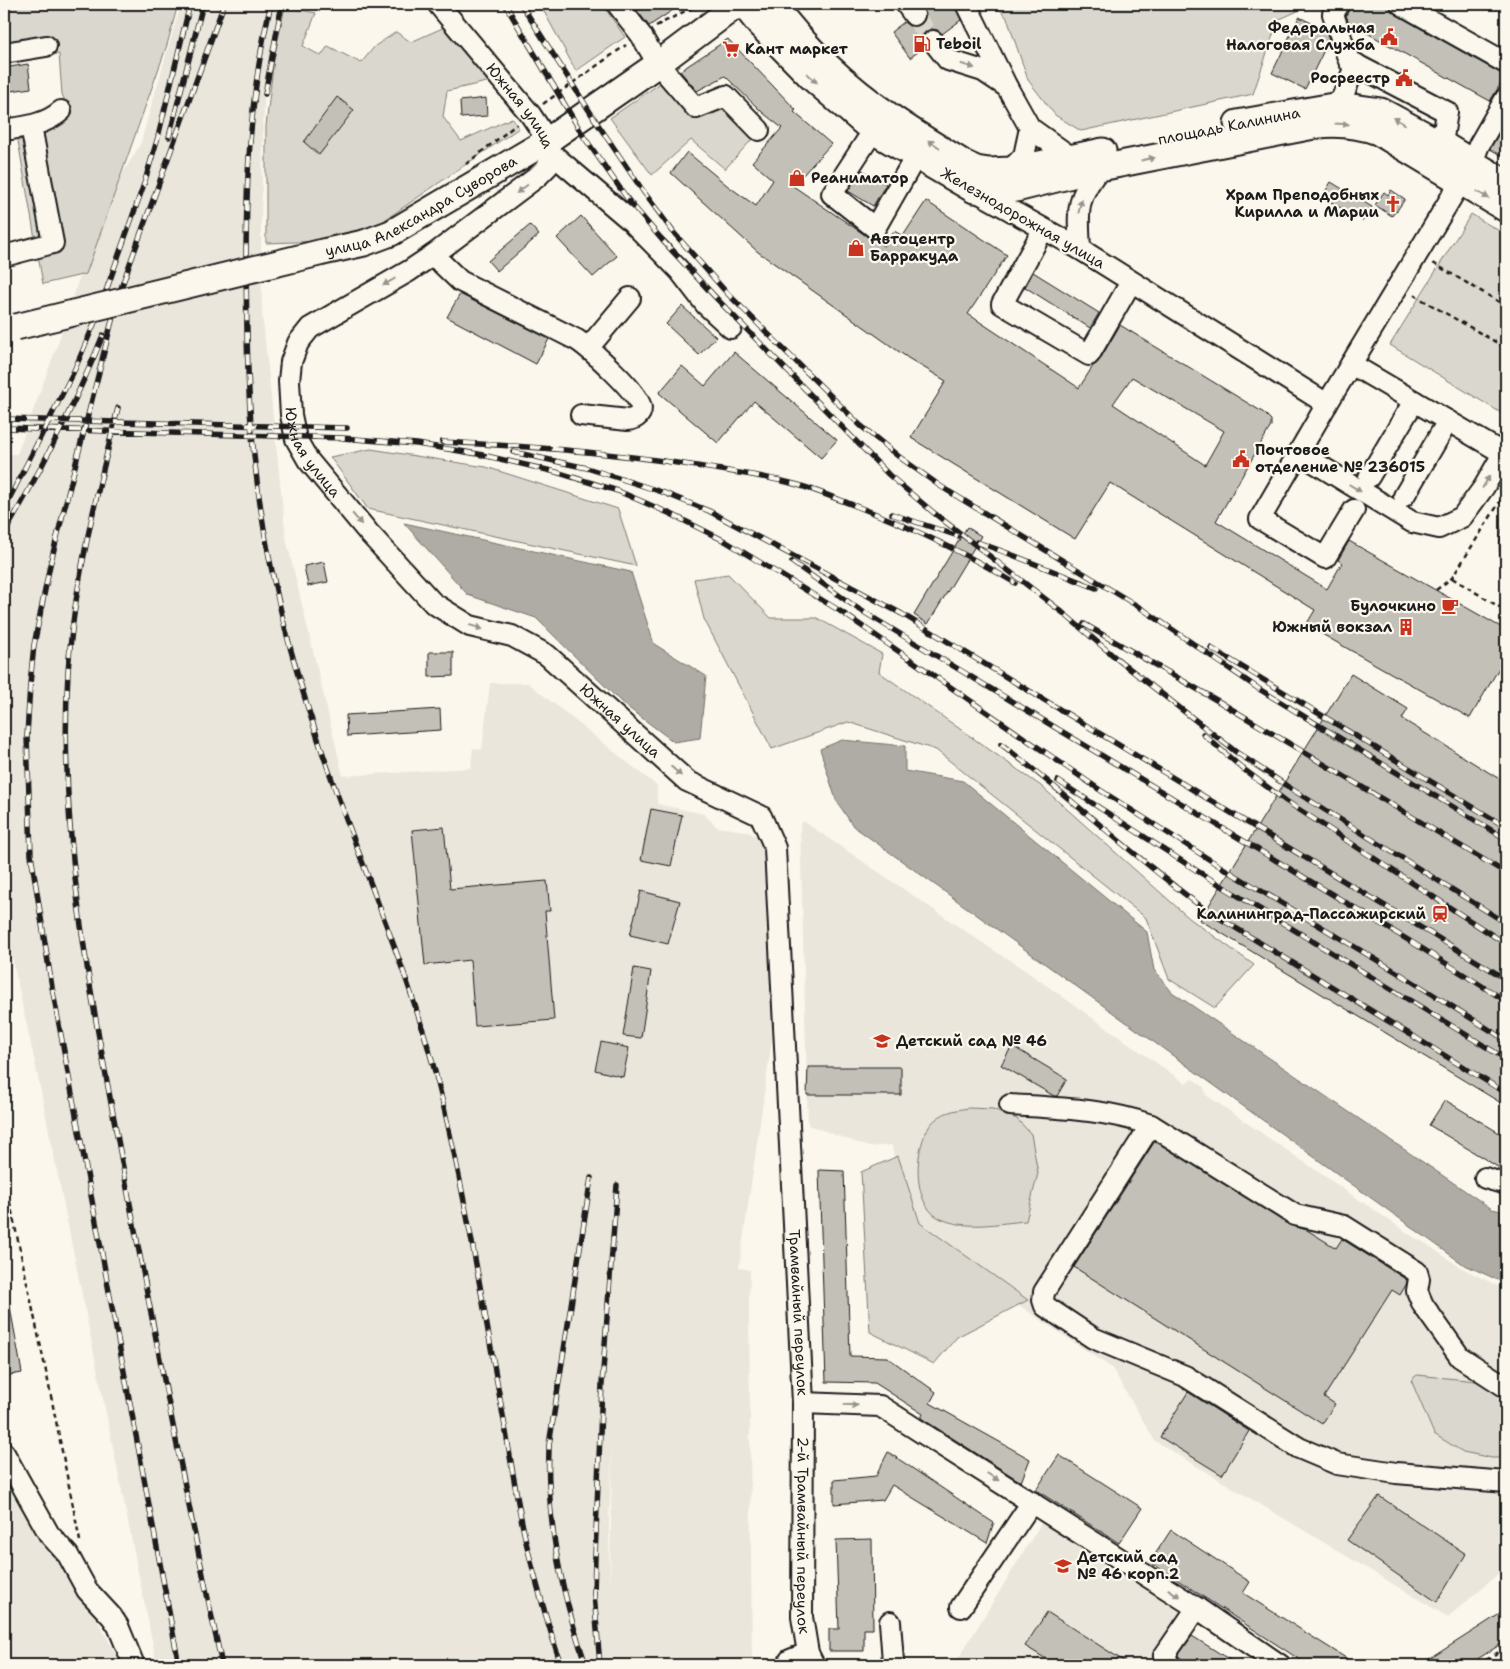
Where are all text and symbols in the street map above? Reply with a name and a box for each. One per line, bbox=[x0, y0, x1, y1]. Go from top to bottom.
place label: Федеральная Налоговая Служба bbox=[1226, 18, 1376, 55]
public building icon: Федеральная Налоговая Служба bbox=[1379, 27, 1399, 47]
fuel station icon: Teboil bbox=[912, 34, 932, 54]
place label: Teboil bbox=[936, 34, 982, 54]
supermarket icon: Кант маркет bbox=[721, 39, 741, 59]
place label: Кант маркет bbox=[745, 39, 848, 59]
street label: Южная улица bbox=[482, 59, 558, 152]
one-way arrow bbox=[960, 63, 975, 71]
place label: Росреестр bbox=[1311, 68, 1390, 88]
public building icon: Росреестр bbox=[1394, 68, 1414, 88]
one-way arrow bbox=[805, 72, 817, 84]
street label: площадь Калинина bbox=[1156, 102, 1302, 150]
one-way arrow bbox=[1391, 117, 1406, 125]
one-way arrow bbox=[1334, 121, 1350, 129]
one-way arrow bbox=[927, 140, 940, 149]
street label: улица Александра Суворова bbox=[323, 151, 521, 261]
one-way arrow bbox=[1140, 154, 1156, 162]
street label: Железнодорожная улица bbox=[937, 163, 1109, 274]
shop icon: Реаниматор bbox=[787, 168, 807, 188]
place label: Реаниматор bbox=[811, 168, 908, 188]
one-way arrow bbox=[515, 184, 529, 194]
place label: Храм Преподобных Кирилла и Марии bbox=[1226, 185, 1380, 222]
one-way arrow bbox=[1477, 190, 1490, 199]
church icon: Храм Преподобных Кирилла и Марии bbox=[1383, 194, 1403, 214]
one-way arrow bbox=[1077, 198, 1085, 214]
place label: Автоцентр Барракуда bbox=[870, 229, 959, 266]
shop icon: Автоцентр Барракуда bbox=[846, 238, 866, 258]
one-way arrow bbox=[382, 278, 395, 287]
street label: Южная улица bbox=[281, 407, 345, 502]
place label: Почтовое отделение № 236015 bbox=[1255, 440, 1425, 477]
public building icon: Почтовое отделение № 236015 bbox=[1231, 449, 1251, 469]
one-way arrow bbox=[1482, 475, 1491, 488]
one-way arrow bbox=[1348, 484, 1361, 493]
one-way arrow bbox=[351, 513, 363, 525]
place label: Булочкино bbox=[1350, 596, 1436, 616]
cafe icon: Булочкино bbox=[1440, 596, 1460, 616]
place label: Южный вокзал bbox=[1272, 617, 1392, 637]
building icon: Южный вокзал bbox=[1396, 617, 1416, 637]
one-way arrow bbox=[469, 623, 484, 631]
street label: Южная улица bbox=[575, 679, 665, 763]
one-way arrow bbox=[669, 765, 681, 777]
place label: Калининград-Пассажирский bbox=[1197, 904, 1427, 924]
station icon: Калининград-Пассажирский bbox=[1430, 904, 1450, 924]
school or university icon: Детский сад № 46 bbox=[872, 1031, 892, 1051]
place label: Детский сад № 46 bbox=[896, 1031, 1047, 1051]
street label: Трамвайный переулок bbox=[784, 1229, 813, 1396]
one-way arrow bbox=[844, 1401, 860, 1409]
street label: 2-й Трамвайный переулок bbox=[792, 1437, 815, 1635]
one-way arrow bbox=[986, 1473, 1000, 1482]
place label: Детский сад № 46 корп.2 bbox=[1077, 1547, 1180, 1584]
school or university icon: Детский сад № 46 корп.2 bbox=[1053, 1556, 1073, 1576]
one-way arrow bbox=[1168, 1588, 1181, 1598]

